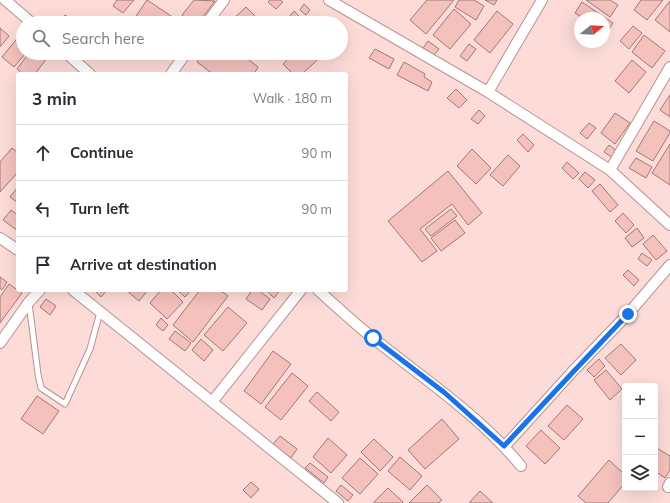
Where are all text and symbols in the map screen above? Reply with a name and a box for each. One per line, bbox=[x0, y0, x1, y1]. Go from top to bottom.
north arrow bbox=[574, 12, 610, 48]
search box bbox=[16, 16, 348, 60]
icon: search bbox=[30, 27, 52, 49]
text: Search here bbox=[62, 29, 144, 48]
text: 3 min bbox=[32, 88, 77, 109]
text: Walk · 180 m bbox=[253, 90, 332, 106]
icon: ahead bbox=[32, 142, 54, 164]
text: Continue bbox=[70, 143, 133, 162]
text: 90 m bbox=[302, 145, 332, 161]
icon: left bbox=[32, 198, 54, 220]
text: Turn left bbox=[70, 199, 129, 218]
text: 90 m bbox=[302, 201, 332, 217]
icon: arrive bbox=[32, 254, 54, 276]
text: Arrive at destination bbox=[70, 255, 217, 274]
route end bbox=[619, 305, 637, 323]
route start bbox=[364, 329, 382, 347]
map controls bbox=[622, 383, 658, 491]
button: + bbox=[622, 383, 658, 419]
button: − bbox=[622, 419, 658, 455]
button: layers bbox=[622, 455, 658, 491]

